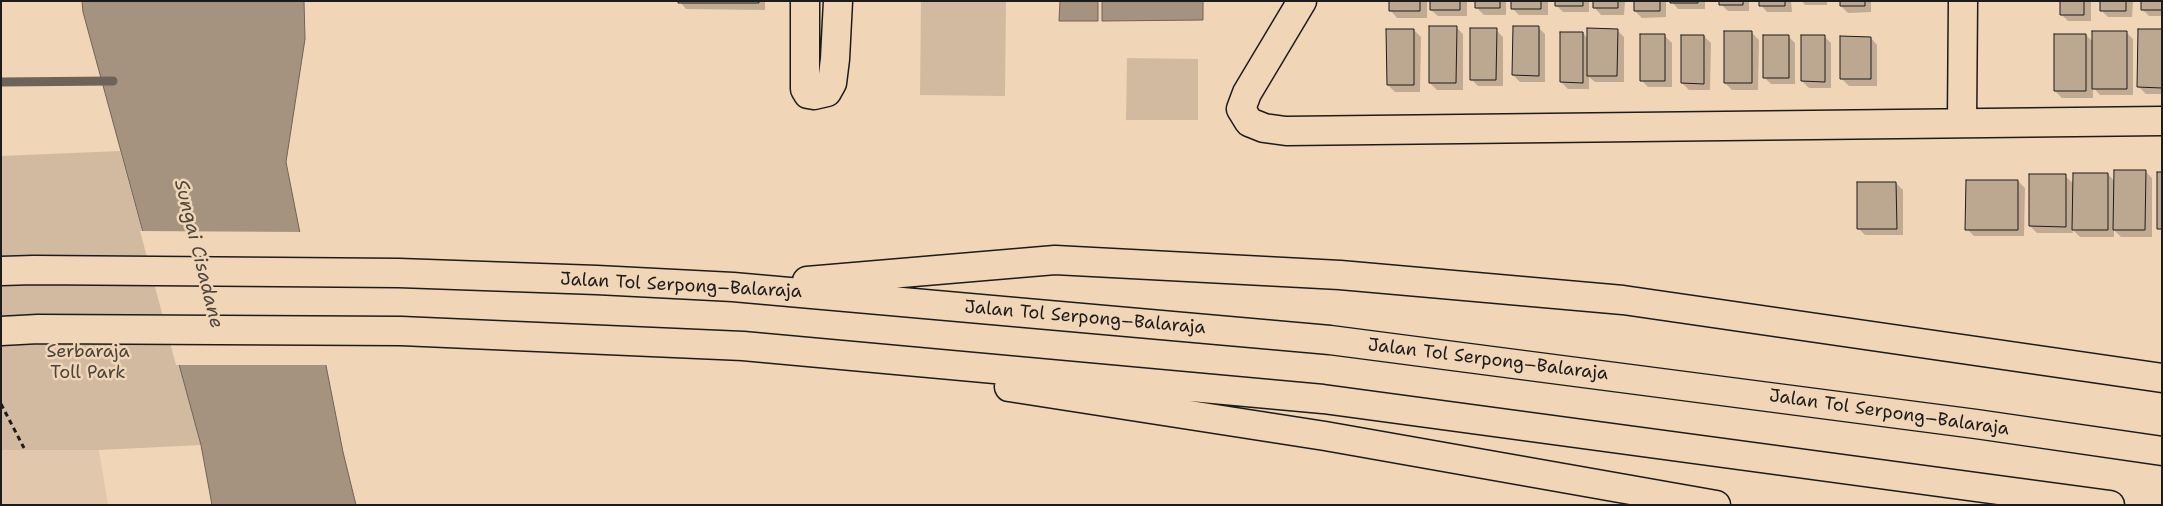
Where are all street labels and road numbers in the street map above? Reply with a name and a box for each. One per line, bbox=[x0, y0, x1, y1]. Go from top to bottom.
street label: Jalan Tol Serpong–Balaraja bbox=[560, 269, 802, 303]
street label: Jalan Tol Serpong–Balaraja bbox=[963, 297, 1207, 339]
street label: Jalan Tol Serpong–Balaraja bbox=[1367, 335, 1609, 385]
street label: Jalan Tol Serpong–Balaraja bbox=[1768, 385, 2010, 441]

